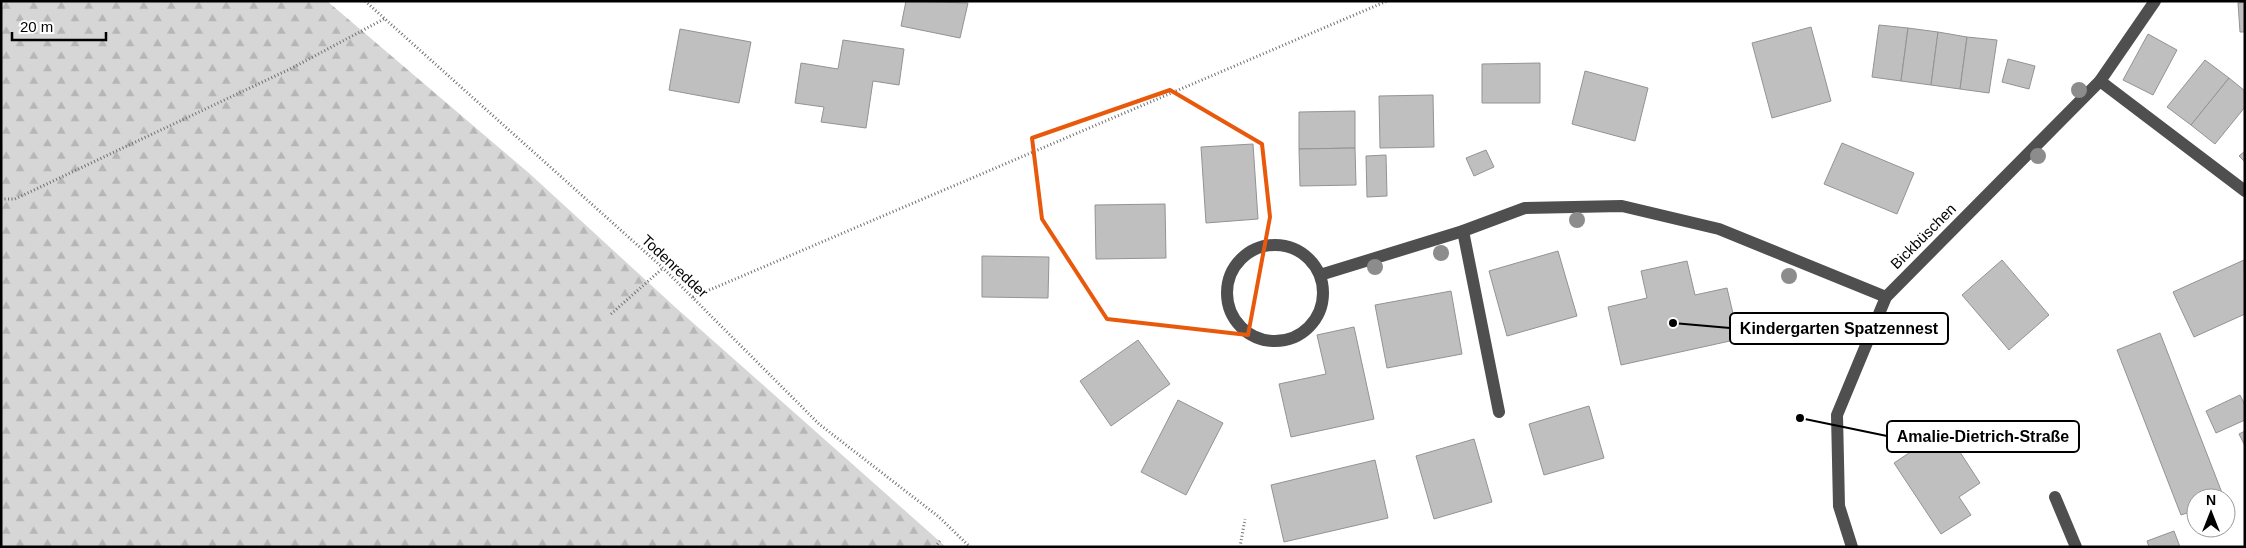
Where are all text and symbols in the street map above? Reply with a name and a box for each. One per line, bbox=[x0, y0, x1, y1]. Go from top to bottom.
scale bar bbox=[12, 10, 106, 42]
text: 20 m bbox=[20, 18, 53, 35]
street label: Bickbüschen bbox=[1887, 200, 1959, 272]
street label: Todenredder bbox=[638, 231, 712, 301]
callout: Kindergarten Spatzennest bbox=[1730, 313, 1948, 344]
text: Kindergarten Spatzennest bbox=[1740, 320, 1939, 337]
callout: Amalie-Dietrich-Straße bbox=[1887, 421, 2079, 452]
text: Amalie-Dietrich-Straße bbox=[1897, 428, 2069, 445]
north arrow bbox=[2186, 488, 2236, 538]
text: N bbox=[2206, 492, 2216, 508]

